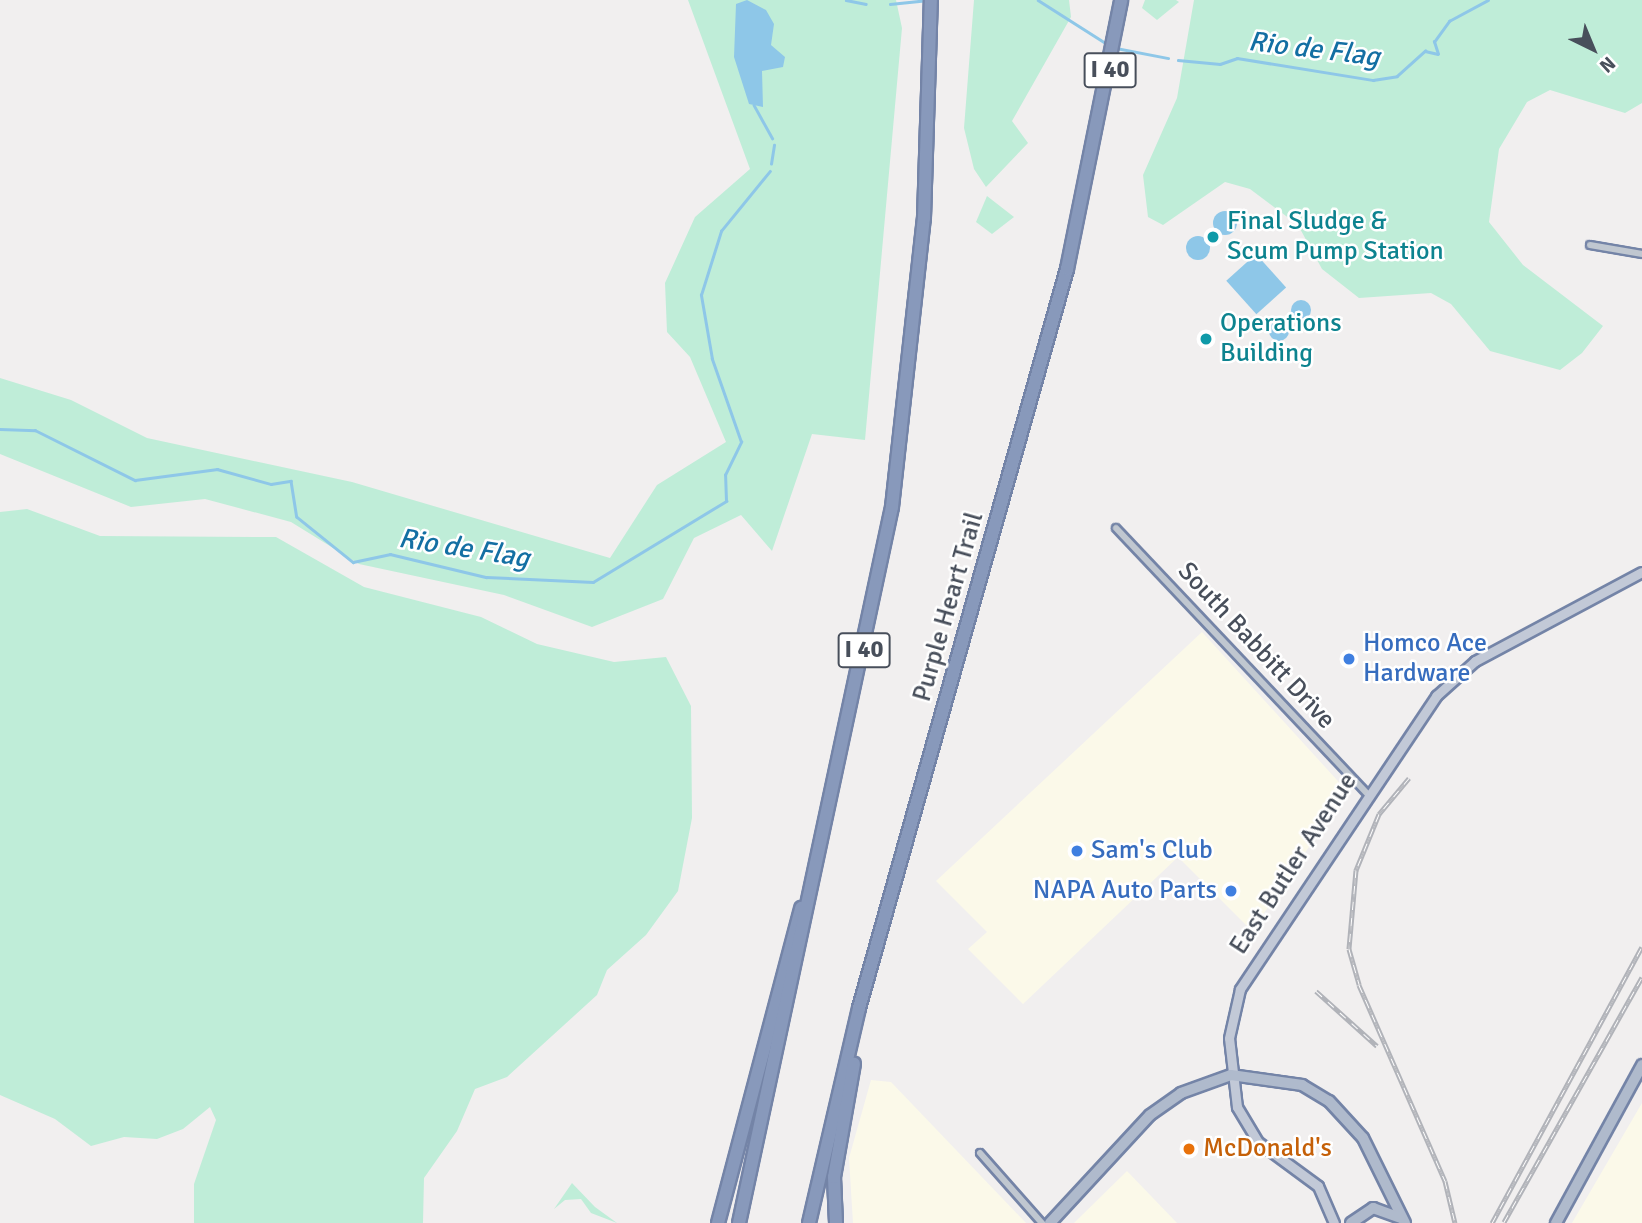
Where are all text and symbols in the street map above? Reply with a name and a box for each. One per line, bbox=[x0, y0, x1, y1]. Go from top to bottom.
north arrow bbox=[1558, 14, 1628, 84]
water label: Rio de Flag bbox=[1247, 24, 1381, 74]
road number: I 40 bbox=[1082, 50, 1138, 90]
text: N bbox=[1594, 51, 1620, 78]
place label: Final Sludge & Scum Pump Station bbox=[1227, 206, 1444, 268]
marker: Final Sludge & Scum Pump Station bbox=[1205, 229, 1221, 245]
place label: Operations Building bbox=[1220, 308, 1342, 370]
marker: Operations Building bbox=[1198, 331, 1214, 347]
street label: Purple Heart Trail bbox=[907, 509, 991, 705]
water label: Rio de Flag bbox=[396, 521, 532, 575]
street label: South Babbitt Drive bbox=[1171, 556, 1341, 736]
place label: Homco Ace Hardware bbox=[1363, 628, 1487, 690]
road number: I 40 bbox=[836, 630, 892, 670]
marker: Homco Ace Hardware bbox=[1341, 651, 1357, 667]
street label: East Butler Avenue bbox=[1224, 767, 1364, 961]
place label: Sam's Club bbox=[1091, 835, 1213, 867]
marker: Sam's Club bbox=[1069, 843, 1085, 859]
place label: NAPA Auto Parts bbox=[1033, 875, 1217, 907]
marker: NAPA Auto Parts bbox=[1223, 883, 1239, 899]
place label: McDonald's bbox=[1203, 1133, 1332, 1165]
marker: McDonald's bbox=[1181, 1141, 1197, 1157]

